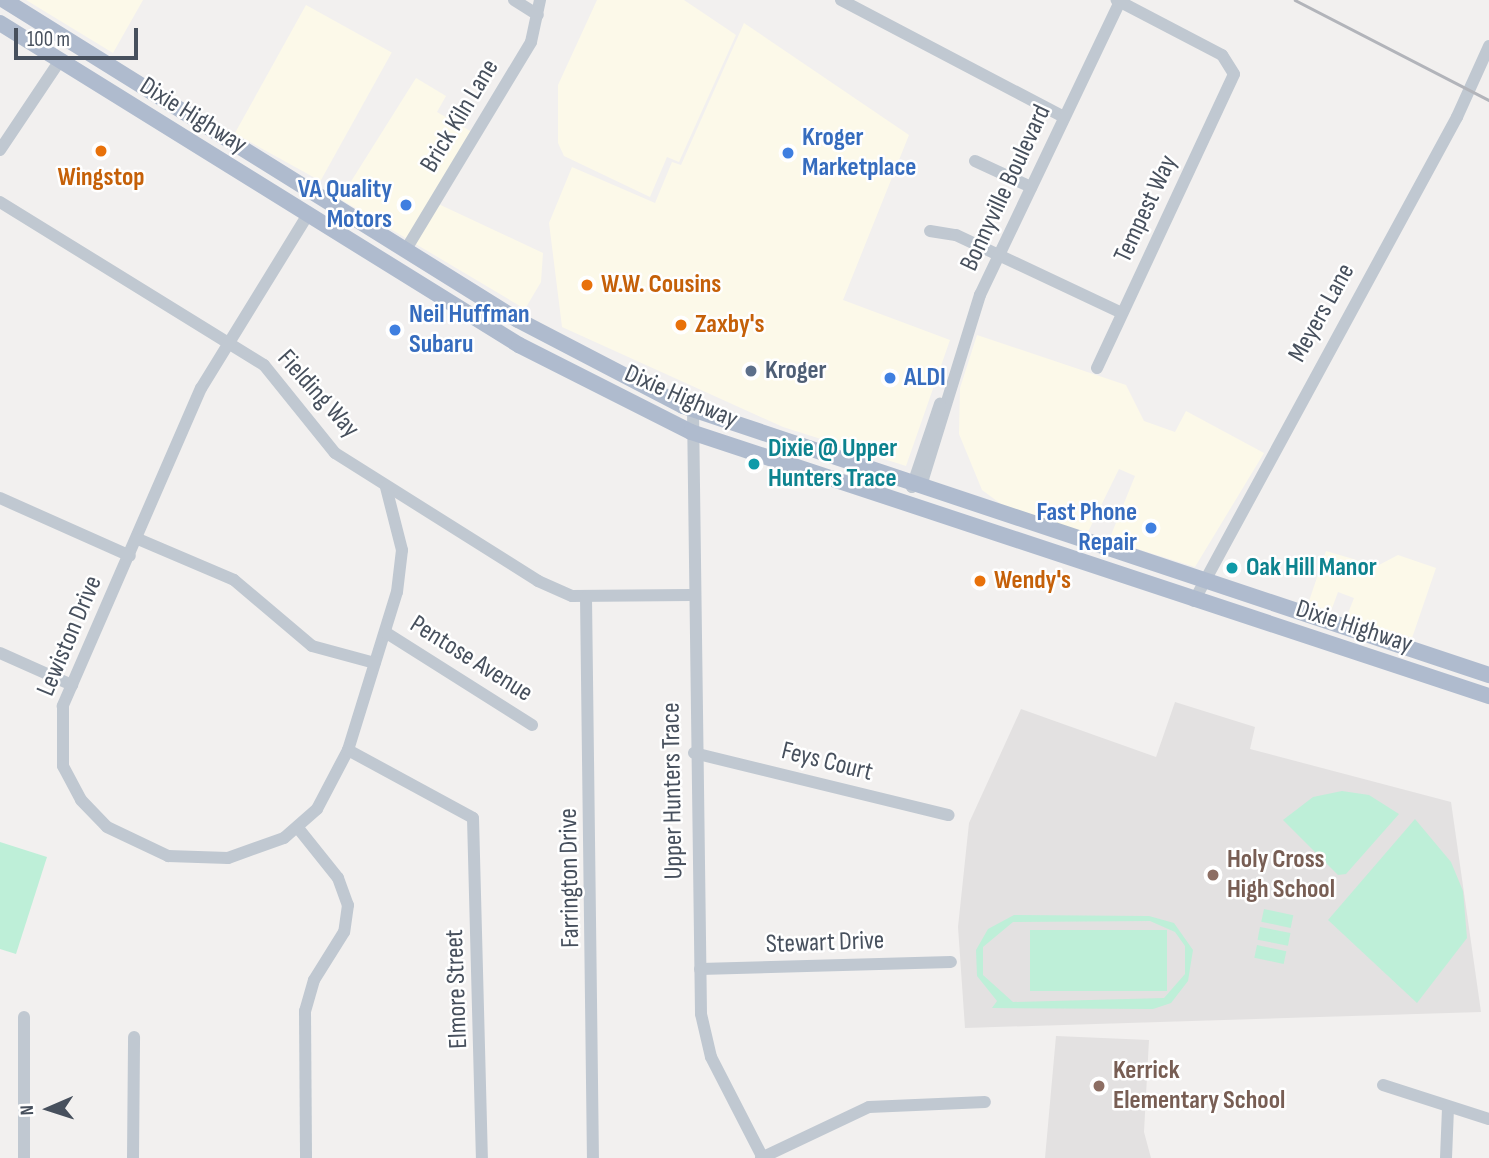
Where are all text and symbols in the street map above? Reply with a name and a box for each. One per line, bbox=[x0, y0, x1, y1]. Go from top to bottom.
scale bar bbox=[18, 14, 142, 58]
text: 100 m bbox=[27, 27, 70, 52]
street label: Brick Kiln Lane bbox=[414, 54, 506, 178]
street label: Dixie Highway bbox=[134, 71, 252, 161]
street label: Bonnyville Boulevard bbox=[954, 100, 1058, 276]
place label: Kroger Marketplace bbox=[802, 122, 916, 184]
marker: Wingstop bbox=[93, 143, 109, 159]
marker: Kroger Marketplace bbox=[780, 145, 796, 161]
street label: Tempest Way bbox=[1108, 150, 1184, 268]
place label: Wingstop bbox=[58, 162, 144, 194]
place label: VA Quality Motors bbox=[298, 174, 392, 235]
marker: VA Quality Motors bbox=[398, 197, 414, 213]
street label: Meyers Lane bbox=[1282, 258, 1362, 368]
place label: W.W. Cousins bbox=[601, 269, 721, 301]
marker: W.W. Cousins bbox=[579, 277, 595, 293]
place label: Neil Huffman Subaru bbox=[409, 299, 530, 360]
place label: Zaxby's bbox=[695, 309, 764, 341]
marker: Zaxby's bbox=[673, 317, 689, 333]
marker: Neil Huffman Subaru bbox=[387, 322, 403, 338]
street label: Fielding Way bbox=[270, 344, 366, 444]
place label: Kroger bbox=[765, 355, 827, 387]
street label: Dixie Highway bbox=[620, 358, 742, 436]
place label: ALDI bbox=[904, 362, 946, 394]
marker: Kroger bbox=[743, 363, 759, 379]
marker: ALDI bbox=[882, 370, 898, 386]
place label: Dixie @ Upper Hunters Trace bbox=[768, 433, 897, 494]
marker: Dixie @ Upper Hunters Trace bbox=[746, 456, 762, 472]
place label: Fast Phone Repair bbox=[1036, 497, 1137, 558]
marker: Fast Phone Repair bbox=[1143, 520, 1159, 536]
place label: Oak Hill Manor bbox=[1246, 552, 1377, 584]
marker: Oak Hill Manor bbox=[1224, 560, 1240, 576]
place label: Wendy's bbox=[994, 565, 1071, 597]
street label: Lewiston Drive bbox=[31, 571, 109, 701]
marker: Wendy's bbox=[972, 573, 988, 589]
street label: Dixie Highway bbox=[1292, 594, 1416, 660]
street label: Pentose Avenue bbox=[404, 609, 538, 709]
street label: Upper Hunters Trace bbox=[656, 702, 690, 880]
street label: Feys Court bbox=[778, 736, 876, 788]
street label: Farrington Drive bbox=[553, 808, 587, 948]
place label: Holy Cross High School bbox=[1227, 844, 1335, 906]
marker: Holy Cross High School bbox=[1205, 867, 1221, 883]
street label: Stewart Drive bbox=[765, 925, 885, 961]
street label: Elmore Street bbox=[439, 929, 475, 1049]
place label: Kerrick Elementary School bbox=[1113, 1055, 1285, 1116]
north arrow bbox=[14, 1074, 84, 1144]
marker: Kerrick Elementary School bbox=[1091, 1078, 1107, 1094]
text: N bbox=[16, 1104, 39, 1116]

